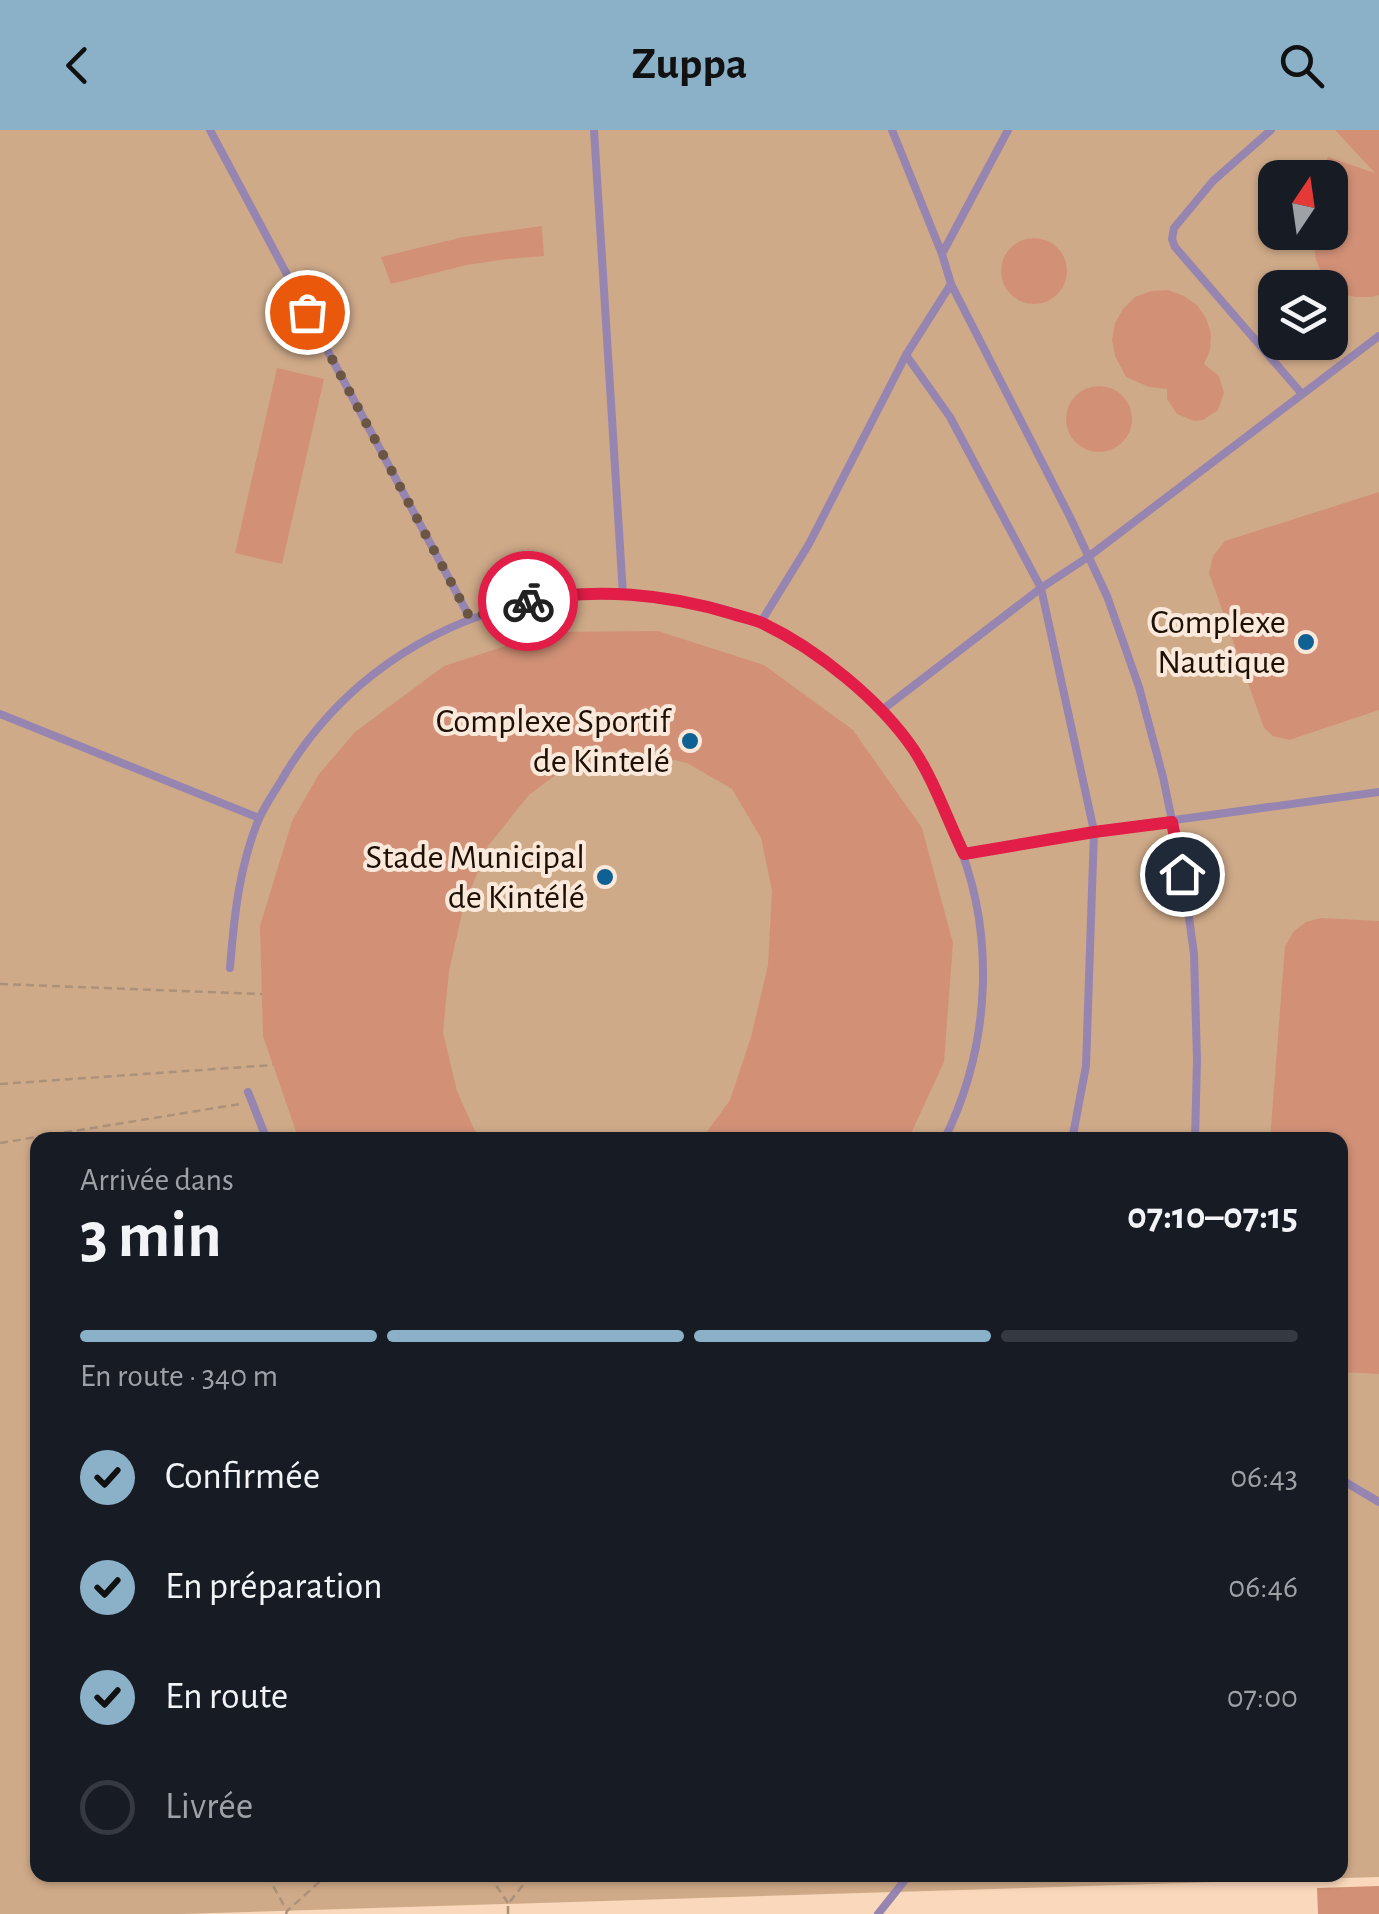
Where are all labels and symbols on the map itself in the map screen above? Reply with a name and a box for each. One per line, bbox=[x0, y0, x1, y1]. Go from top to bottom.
north arrow bbox=[1258, 160, 1348, 250]
pin bbox=[265, 270, 350, 355]
courier bbox=[478, 551, 578, 651]
place label: Complexe Nautique bbox=[1150, 605, 1286, 680]
marker: Complexe Nautique bbox=[1295, 631, 1317, 653]
place label: Complexe Sportif de Kintelé bbox=[436, 704, 672, 779]
marker: Complexe Sportif de Kintelé bbox=[679, 730, 701, 752]
pin bbox=[1140, 832, 1225, 917]
place label: Stade Municipal de Kintélé bbox=[366, 840, 585, 915]
marker: Stade Municipal de Kintélé bbox=[594, 866, 616, 888]

